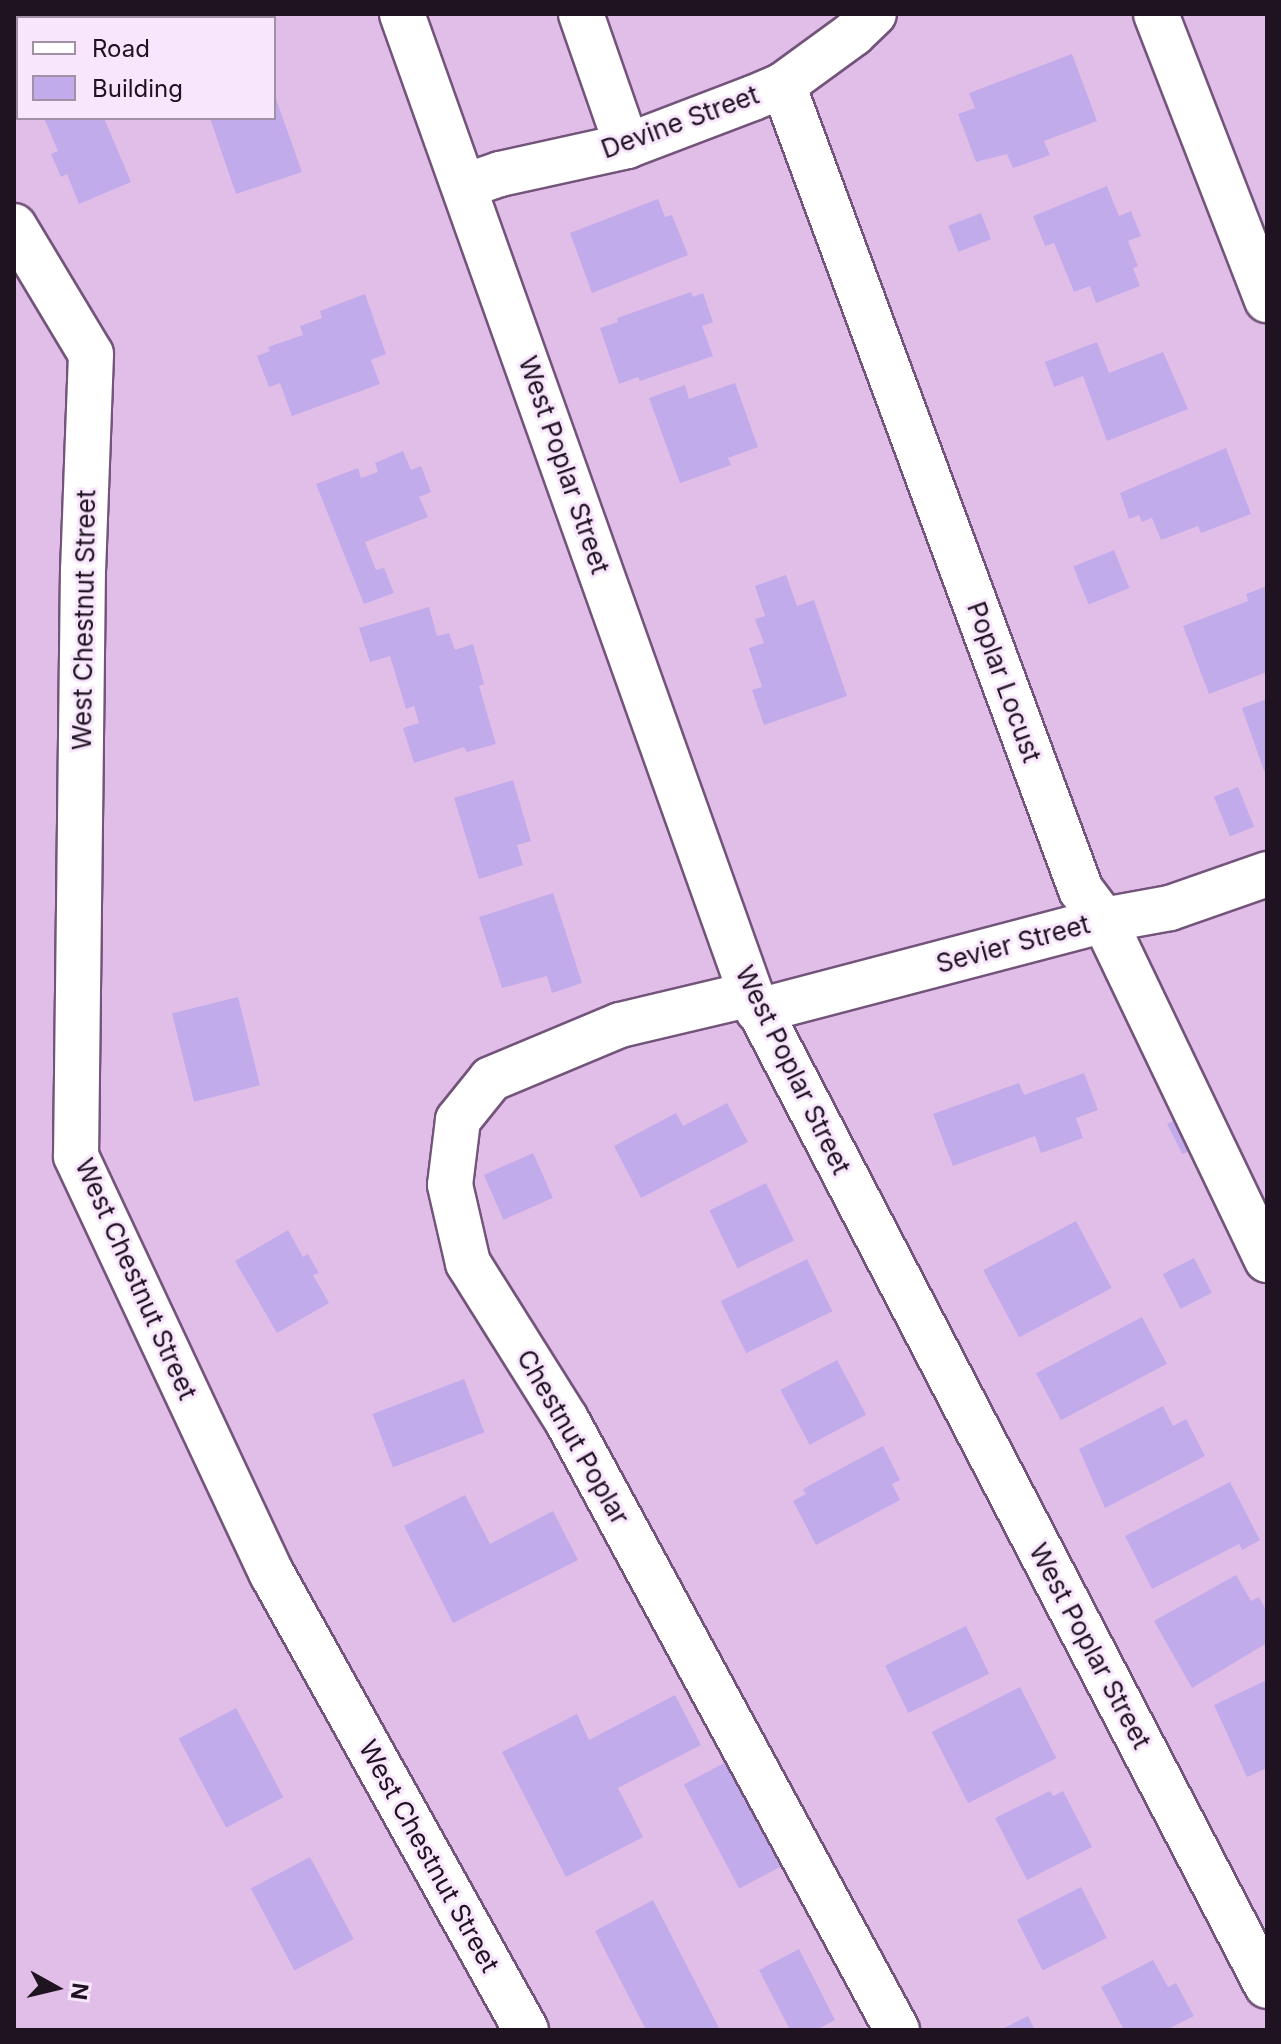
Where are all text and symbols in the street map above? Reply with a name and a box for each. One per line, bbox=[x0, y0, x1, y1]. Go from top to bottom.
legend bbox=[16, 16, 276, 120]
text: Road bbox=[92, 34, 150, 63]
text: Building bbox=[92, 74, 183, 103]
street label: Devine Street bbox=[597, 79, 763, 165]
street label: West Poplar Street bbox=[512, 352, 616, 578]
street label: West Chestnut Street bbox=[66, 489, 102, 751]
street label: Poplar Locust bbox=[960, 597, 1048, 767]
street label: Sevier Street bbox=[933, 909, 1093, 979]
street label: West Poplar Street bbox=[729, 961, 857, 1179]
street label: West Chestnut Street bbox=[69, 1154, 203, 1404]
street label: Chestnut Poplar bbox=[510, 1344, 636, 1530]
street label: West Poplar Street bbox=[1023, 1538, 1157, 1754]
street label: West Chestnut Street bbox=[352, 1734, 506, 1978]
north arrow bbox=[16, 1948, 96, 2028]
text: N bbox=[66, 1981, 94, 2001]

